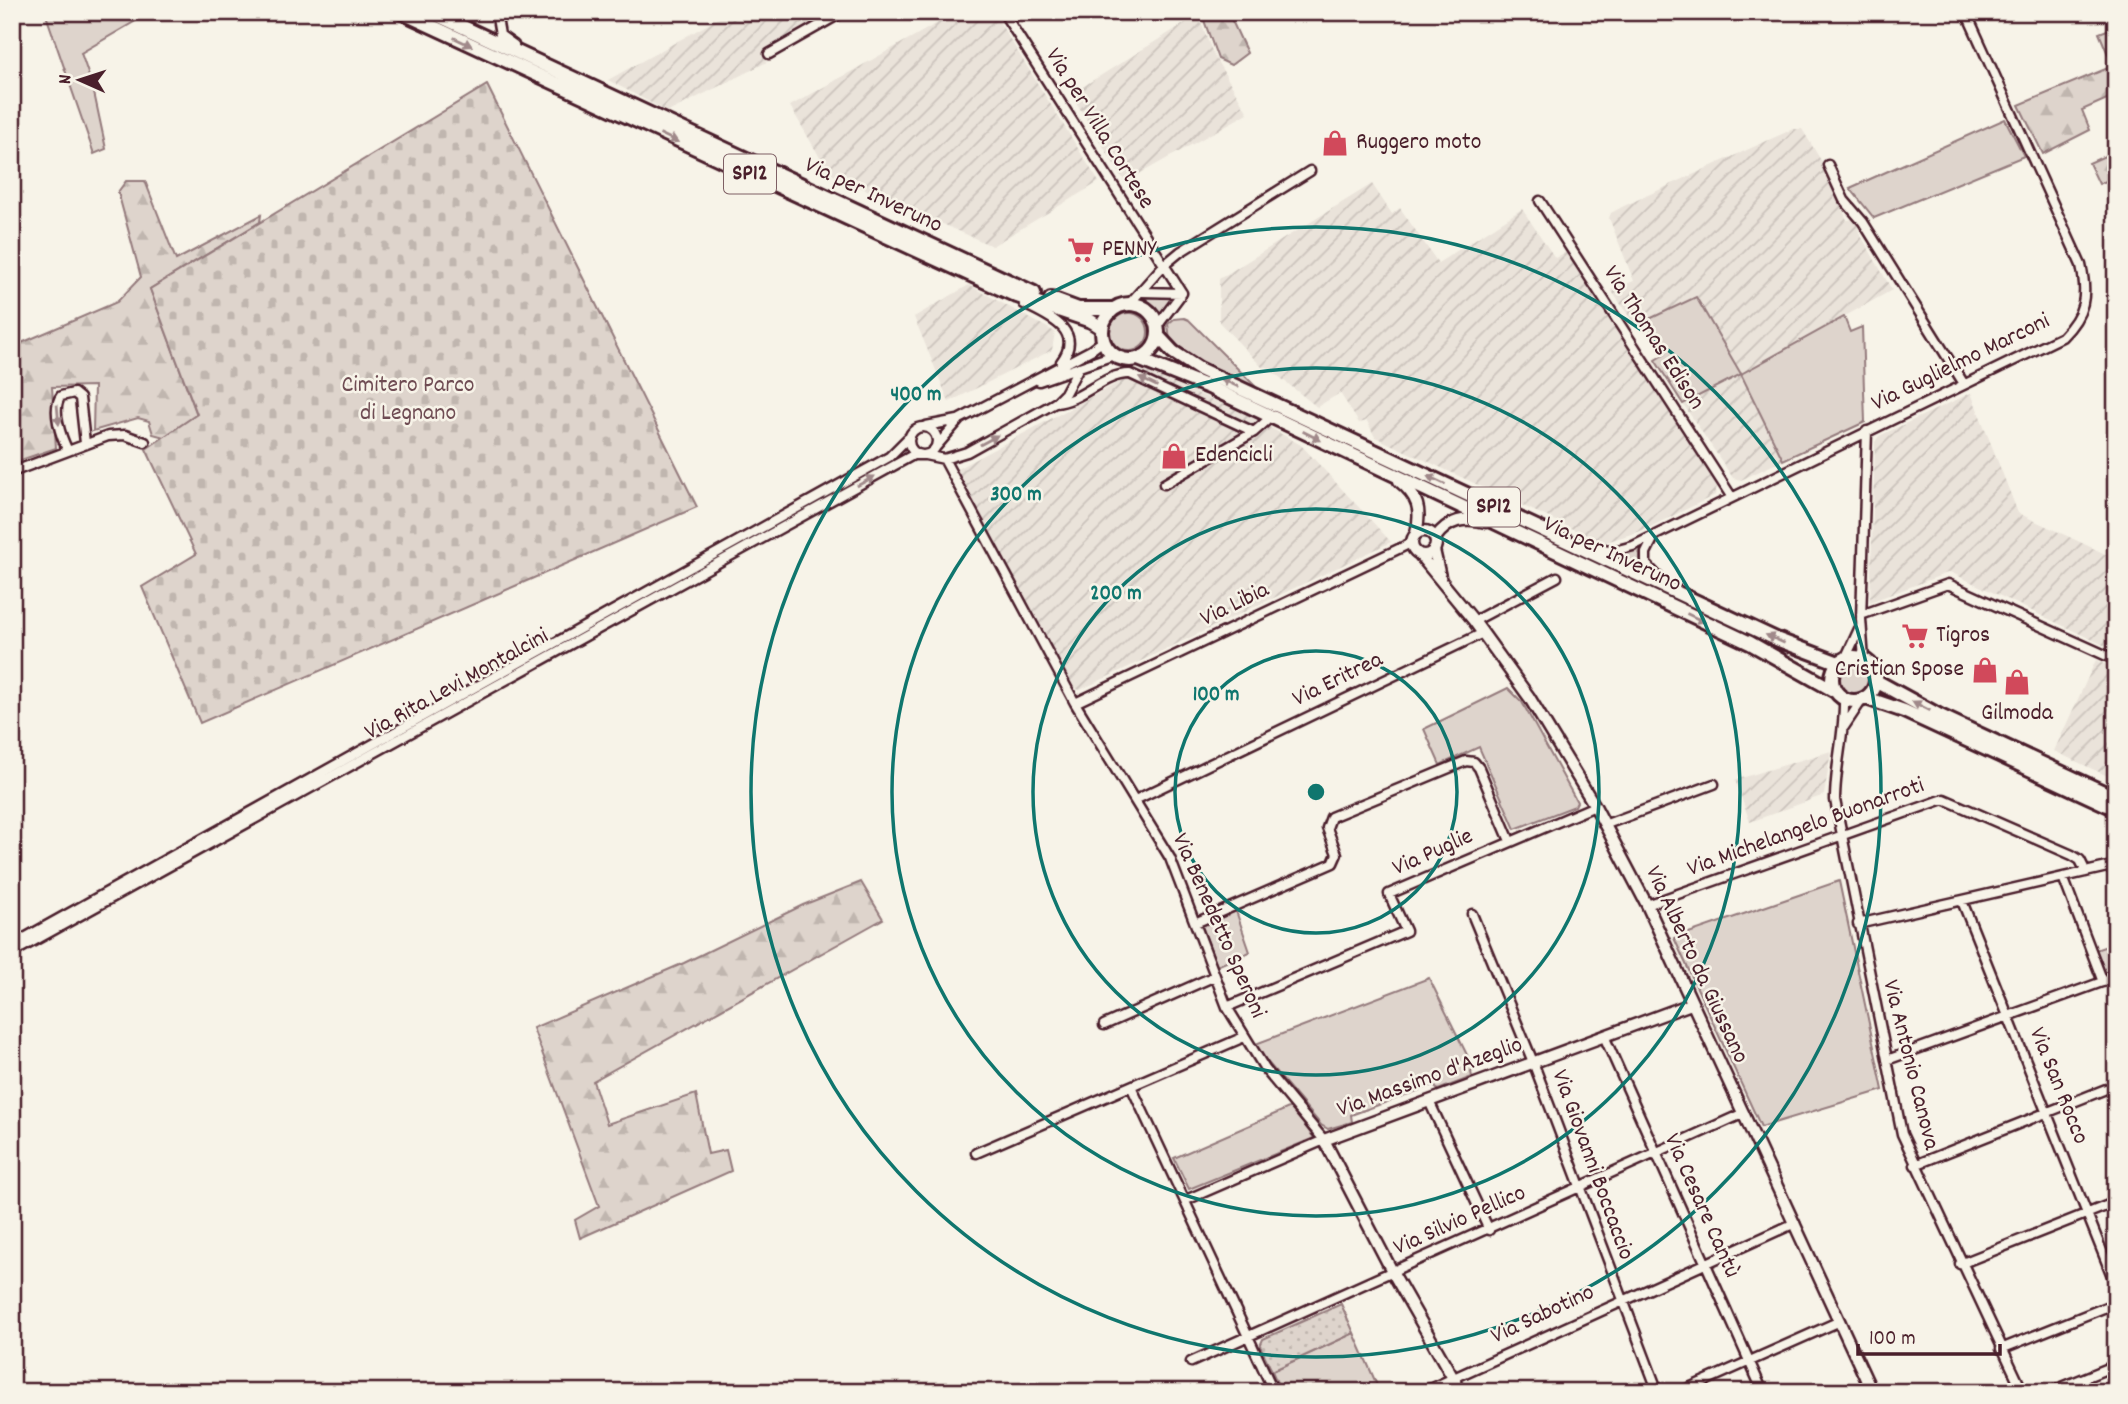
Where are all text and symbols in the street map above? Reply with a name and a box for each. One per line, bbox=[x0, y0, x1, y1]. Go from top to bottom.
one-way arrow bbox=[453, 37, 473, 48]
street label: Via per Villa Cortese bbox=[1036, 42, 1162, 216]
north arrow bbox=[46, 46, 116, 116]
text: N bbox=[53, 74, 80, 85]
place label: Ruggero moto bbox=[1356, 126, 1481, 160]
shop icon: Ruggero moto bbox=[1320, 128, 1350, 158]
one-way arrow bbox=[659, 132, 679, 144]
street label: Via per Inveruno bbox=[798, 149, 948, 243]
road number: SP12 bbox=[724, 154, 776, 194]
place label: PENNY bbox=[1102, 233, 1158, 267]
supermarket icon: PENNY bbox=[1066, 235, 1096, 265]
street label: Via Thomas Edison bbox=[1594, 259, 1712, 417]
street label: Via Guglielmo Marconi bbox=[1866, 305, 2056, 421]
park label: Cimitero Parco di Legnano bbox=[341, 369, 475, 431]
one-way arrow bbox=[1138, 376, 1158, 388]
one-way arrow bbox=[1220, 377, 1240, 389]
text: 400 m bbox=[891, 381, 941, 411]
one-way arrow bbox=[53, 404, 64, 426]
one-way arrow bbox=[1302, 431, 1322, 442]
one-way arrow bbox=[979, 434, 998, 446]
place label: Edencicli bbox=[1195, 439, 1273, 473]
shop icon: Edencicli bbox=[1159, 441, 1189, 471]
one-way arrow bbox=[1426, 474, 1446, 486]
one-way arrow bbox=[856, 476, 876, 488]
text: 300 m bbox=[990, 481, 1042, 511]
road number: SP12 bbox=[1468, 488, 1520, 526]
street label: Via per Inveruno bbox=[1537, 508, 1687, 602]
street label: Via Libia bbox=[1195, 573, 1276, 636]
text: 200 m bbox=[1090, 580, 1142, 610]
one-way arrow bbox=[1686, 612, 1706, 624]
place label: Tigros bbox=[1936, 619, 1990, 653]
street label: Via Rita Levi Montalcini bbox=[359, 620, 555, 750]
supermarket icon: Tigros bbox=[1900, 621, 1930, 651]
one-way arrow bbox=[1765, 633, 1786, 644]
street label: Via Eritrea bbox=[1287, 643, 1389, 716]
place label: Cristian Spose bbox=[1835, 653, 1964, 687]
shop icon: Cristian Spose bbox=[1970, 655, 2000, 685]
shop icon: Gilmoda bbox=[2002, 667, 2032, 697]
text: 100 m bbox=[1193, 681, 1239, 711]
place label: Gilmoda bbox=[1981, 697, 2054, 731]
one-way arrow bbox=[1911, 701, 1931, 712]
street label: Via Michelangelo Buonarroti bbox=[1683, 769, 1929, 887]
centre of rings bbox=[1304, 780, 1328, 804]
street label: Via Puglie bbox=[1387, 820, 1479, 886]
street label: Via Benedetto Speroni bbox=[1162, 828, 1274, 1024]
street label: Via Alberto da Giussano bbox=[1635, 861, 1757, 1069]
street label: Via Antonio Canova bbox=[1872, 976, 1948, 1154]
street label: Via San Rocco bbox=[2019, 1022, 2097, 1150]
street label: Via Massimo d'Azeglio bbox=[1332, 1029, 1528, 1127]
street label: Via Giovanni Boccaccio bbox=[1542, 1065, 1642, 1265]
street label: Via Cesare Cantù bbox=[1654, 1128, 1748, 1284]
street label: Via Silvio Pellico bbox=[1388, 1177, 1532, 1265]
street label: Via Sabotino bbox=[1486, 1276, 1600, 1354]
scale bar bbox=[1858, 1313, 2000, 1357]
text: 100 m bbox=[1869, 1325, 1916, 1355]

